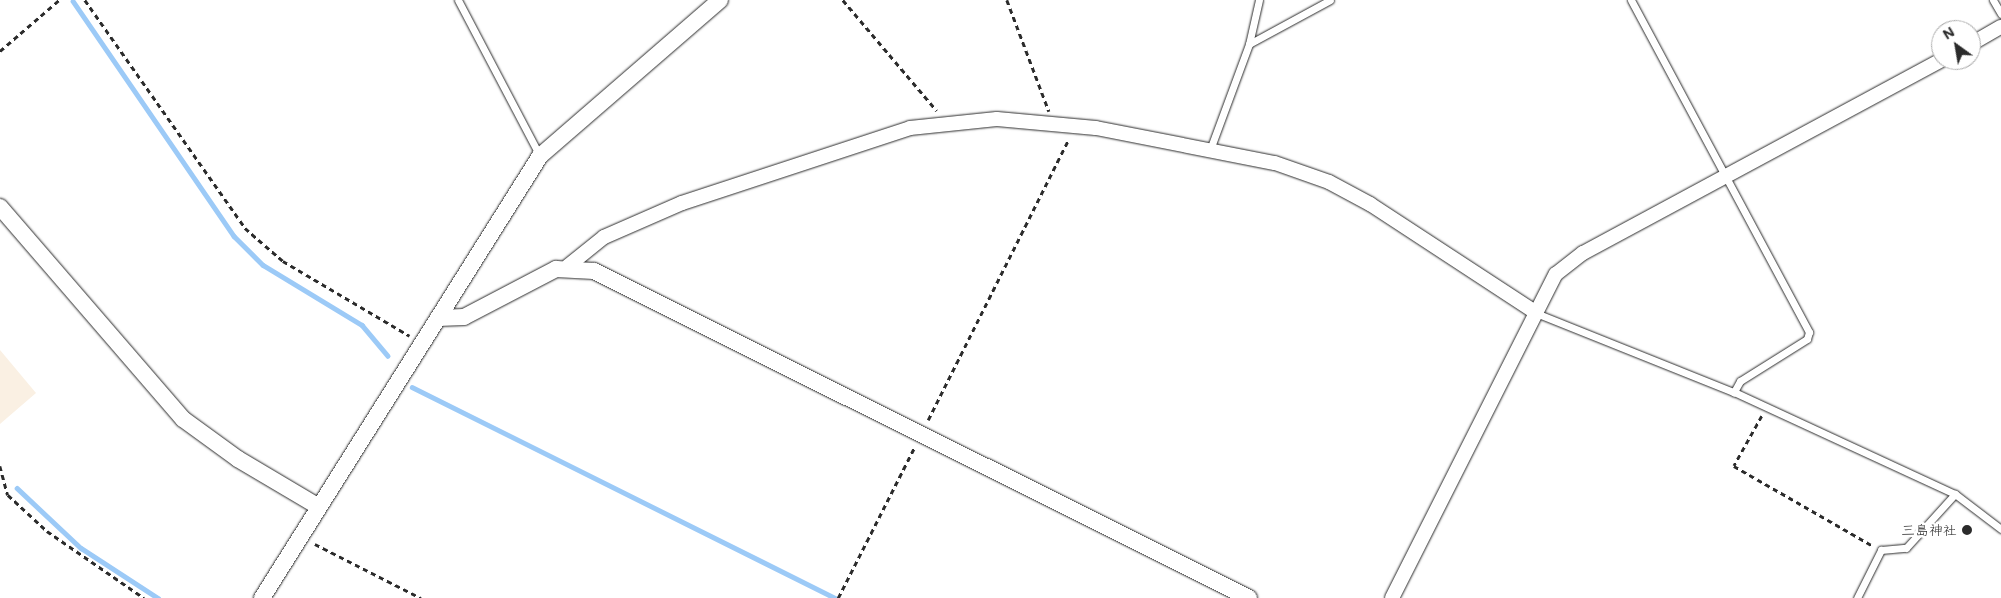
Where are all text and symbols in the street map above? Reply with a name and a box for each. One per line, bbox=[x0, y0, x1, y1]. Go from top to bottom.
north arrow bbox=[1931, 20, 1981, 70]
text: N bbox=[1939, 22, 1958, 44]
place label: 三島神社 bbox=[1901, 522, 1957, 538]
marker: 三島神社 bbox=[1961, 524, 1973, 536]

